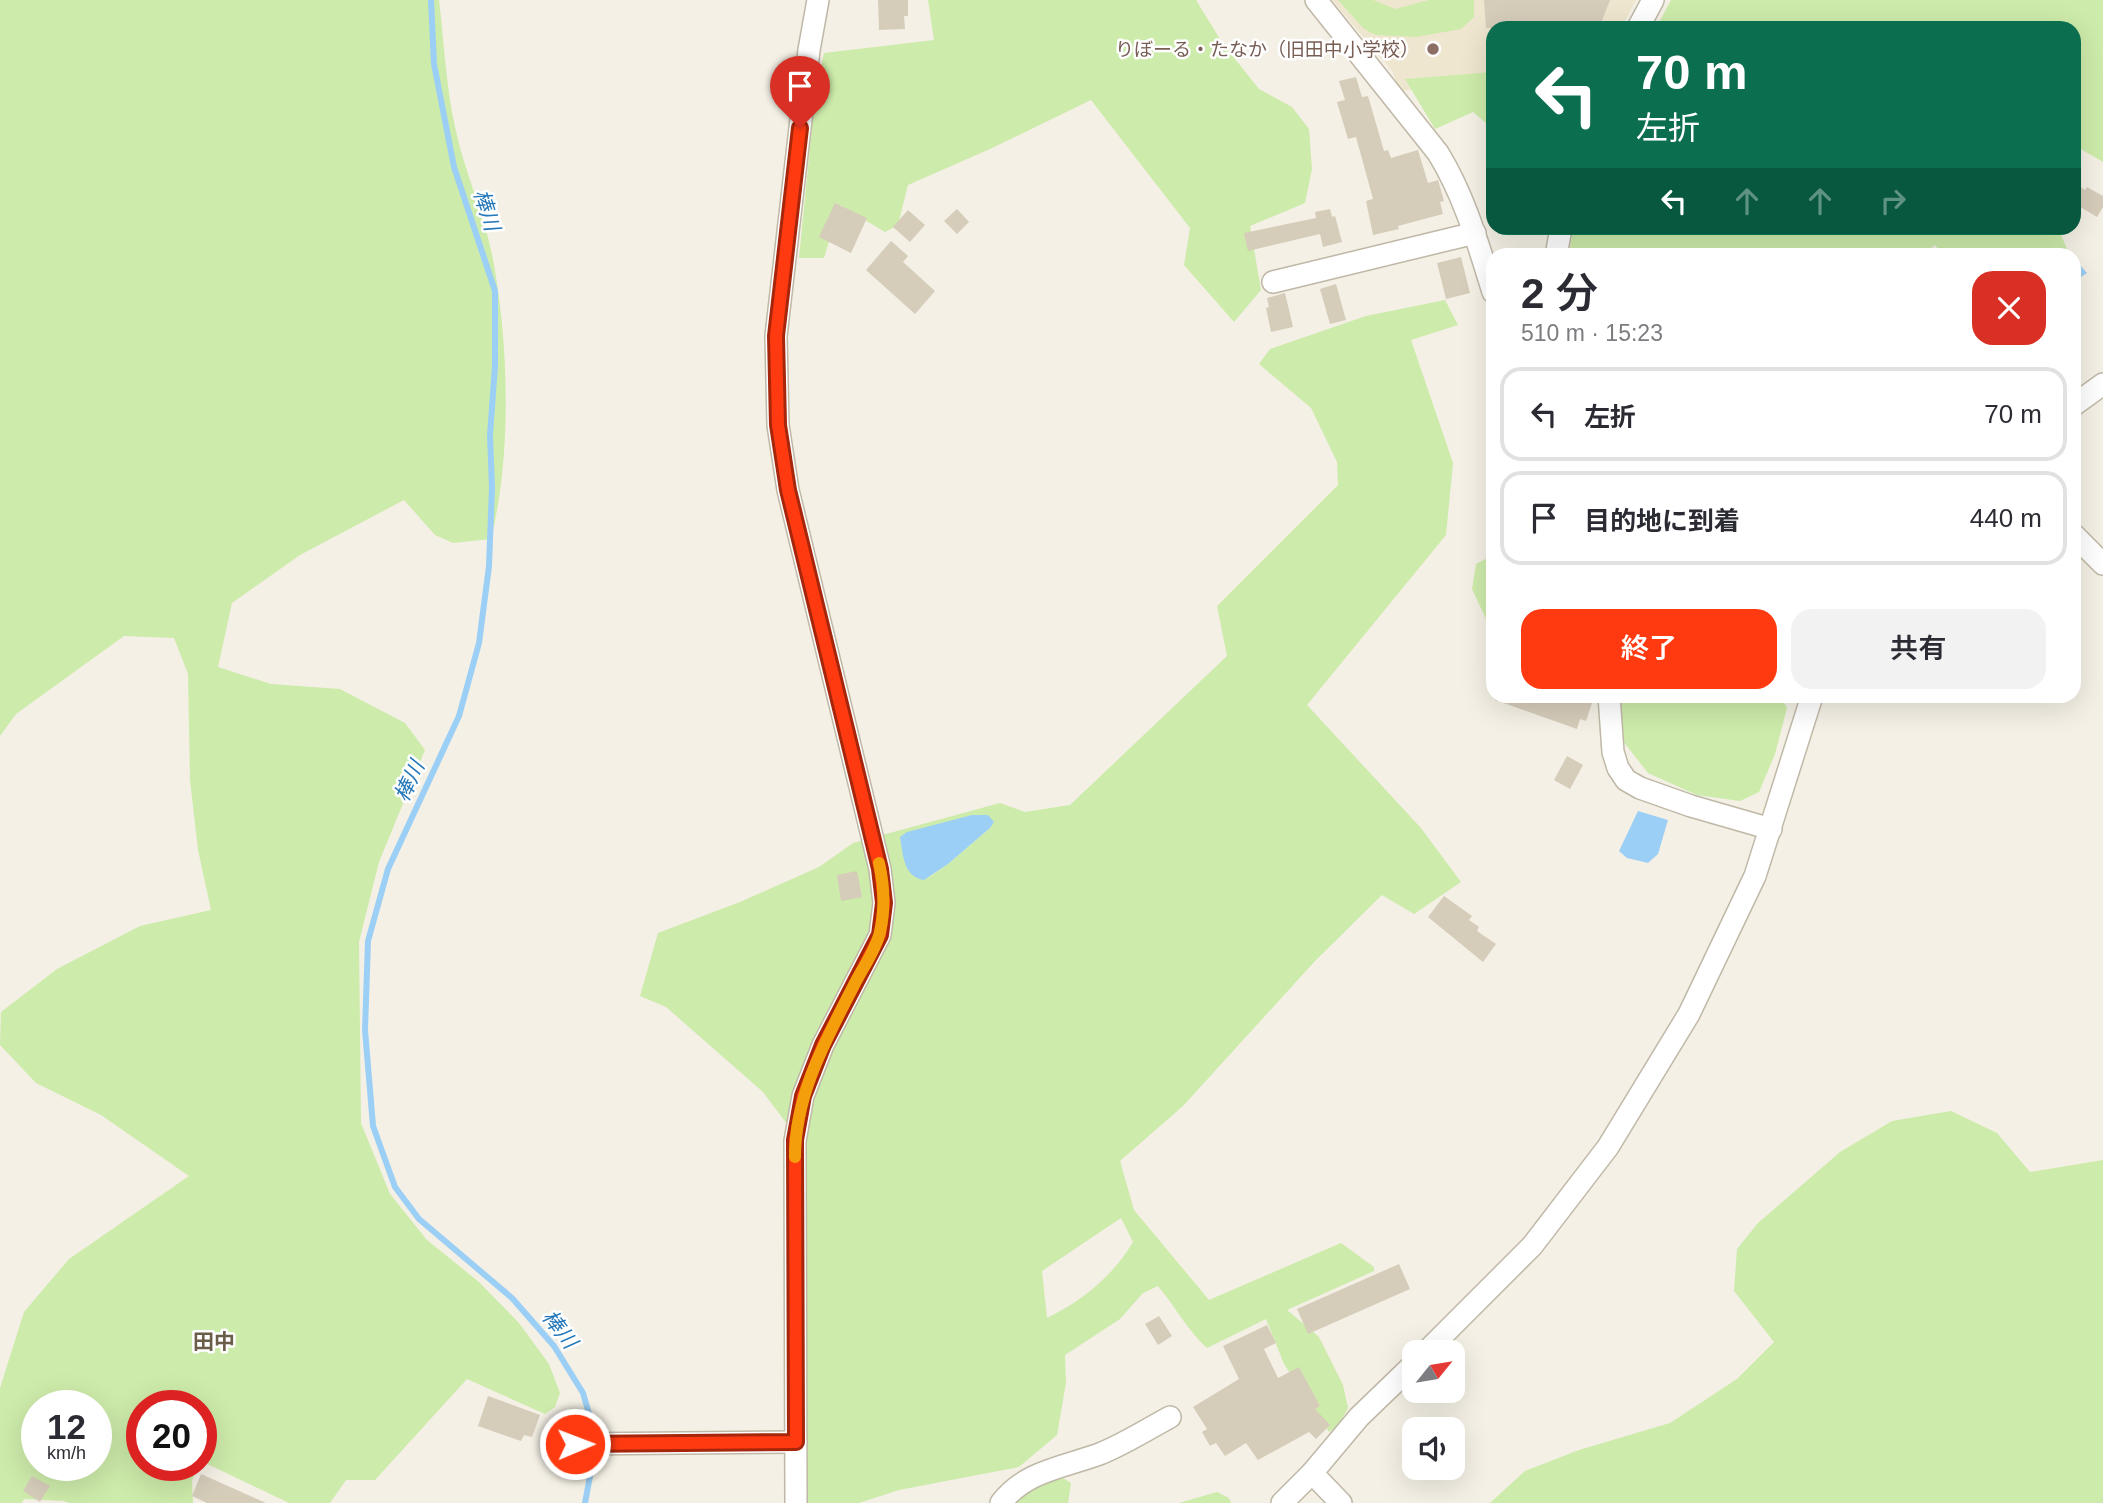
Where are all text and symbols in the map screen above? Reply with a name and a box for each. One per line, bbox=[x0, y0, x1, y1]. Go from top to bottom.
place label: りぼーる・たなか（旧田中小学校） bbox=[1115, 39, 1419, 60]
marker: りぼーる・たなか（旧田中小学校） bbox=[1425, 41, 1441, 57]
text: 70 m bbox=[1636, 45, 1748, 99]
icon: left bbox=[1521, 49, 1612, 140]
pin bbox=[770, 56, 830, 128]
icon: arrive bbox=[781, 67, 819, 105]
text: 左折 bbox=[1636, 110, 1700, 146]
icon: left bbox=[1655, 182, 1693, 220]
icon: ahead bbox=[1728, 182, 1766, 220]
icon: ahead bbox=[1801, 182, 1839, 220]
icon: right bbox=[1874, 182, 1912, 220]
water label: 棒川 bbox=[470, 186, 505, 235]
text: 2 分 bbox=[1521, 270, 1598, 317]
button: close bbox=[1972, 271, 2046, 345]
text: 510 m · 15:23 bbox=[1521, 320, 1663, 346]
icon: left bbox=[1525, 395, 1563, 433]
text: 70 m bbox=[1984, 399, 2042, 429]
text: 左折 bbox=[1584, 402, 1636, 432]
icon: arrive bbox=[1525, 499, 1563, 537]
text: 440 m bbox=[1970, 503, 2042, 533]
text: 目的地に到着 bbox=[1584, 506, 1740, 536]
button: 終了 bbox=[1521, 609, 1777, 689]
button: 共有 bbox=[1791, 609, 2046, 689]
water label: 棒川 bbox=[390, 755, 429, 805]
water label: 棒川 bbox=[538, 1305, 583, 1354]
district label: 田中 bbox=[193, 1330, 235, 1353]
north arrow bbox=[1402, 1340, 1465, 1404]
map controls bbox=[1402, 1340, 1465, 1480]
speed limit sign: 20 bbox=[126, 1390, 217, 1481]
text: 12 bbox=[47, 1407, 86, 1446]
position arrow bbox=[538, 1407, 612, 1481]
button: sound bbox=[1402, 1417, 1465, 1480]
text: km/h bbox=[47, 1443, 86, 1463]

